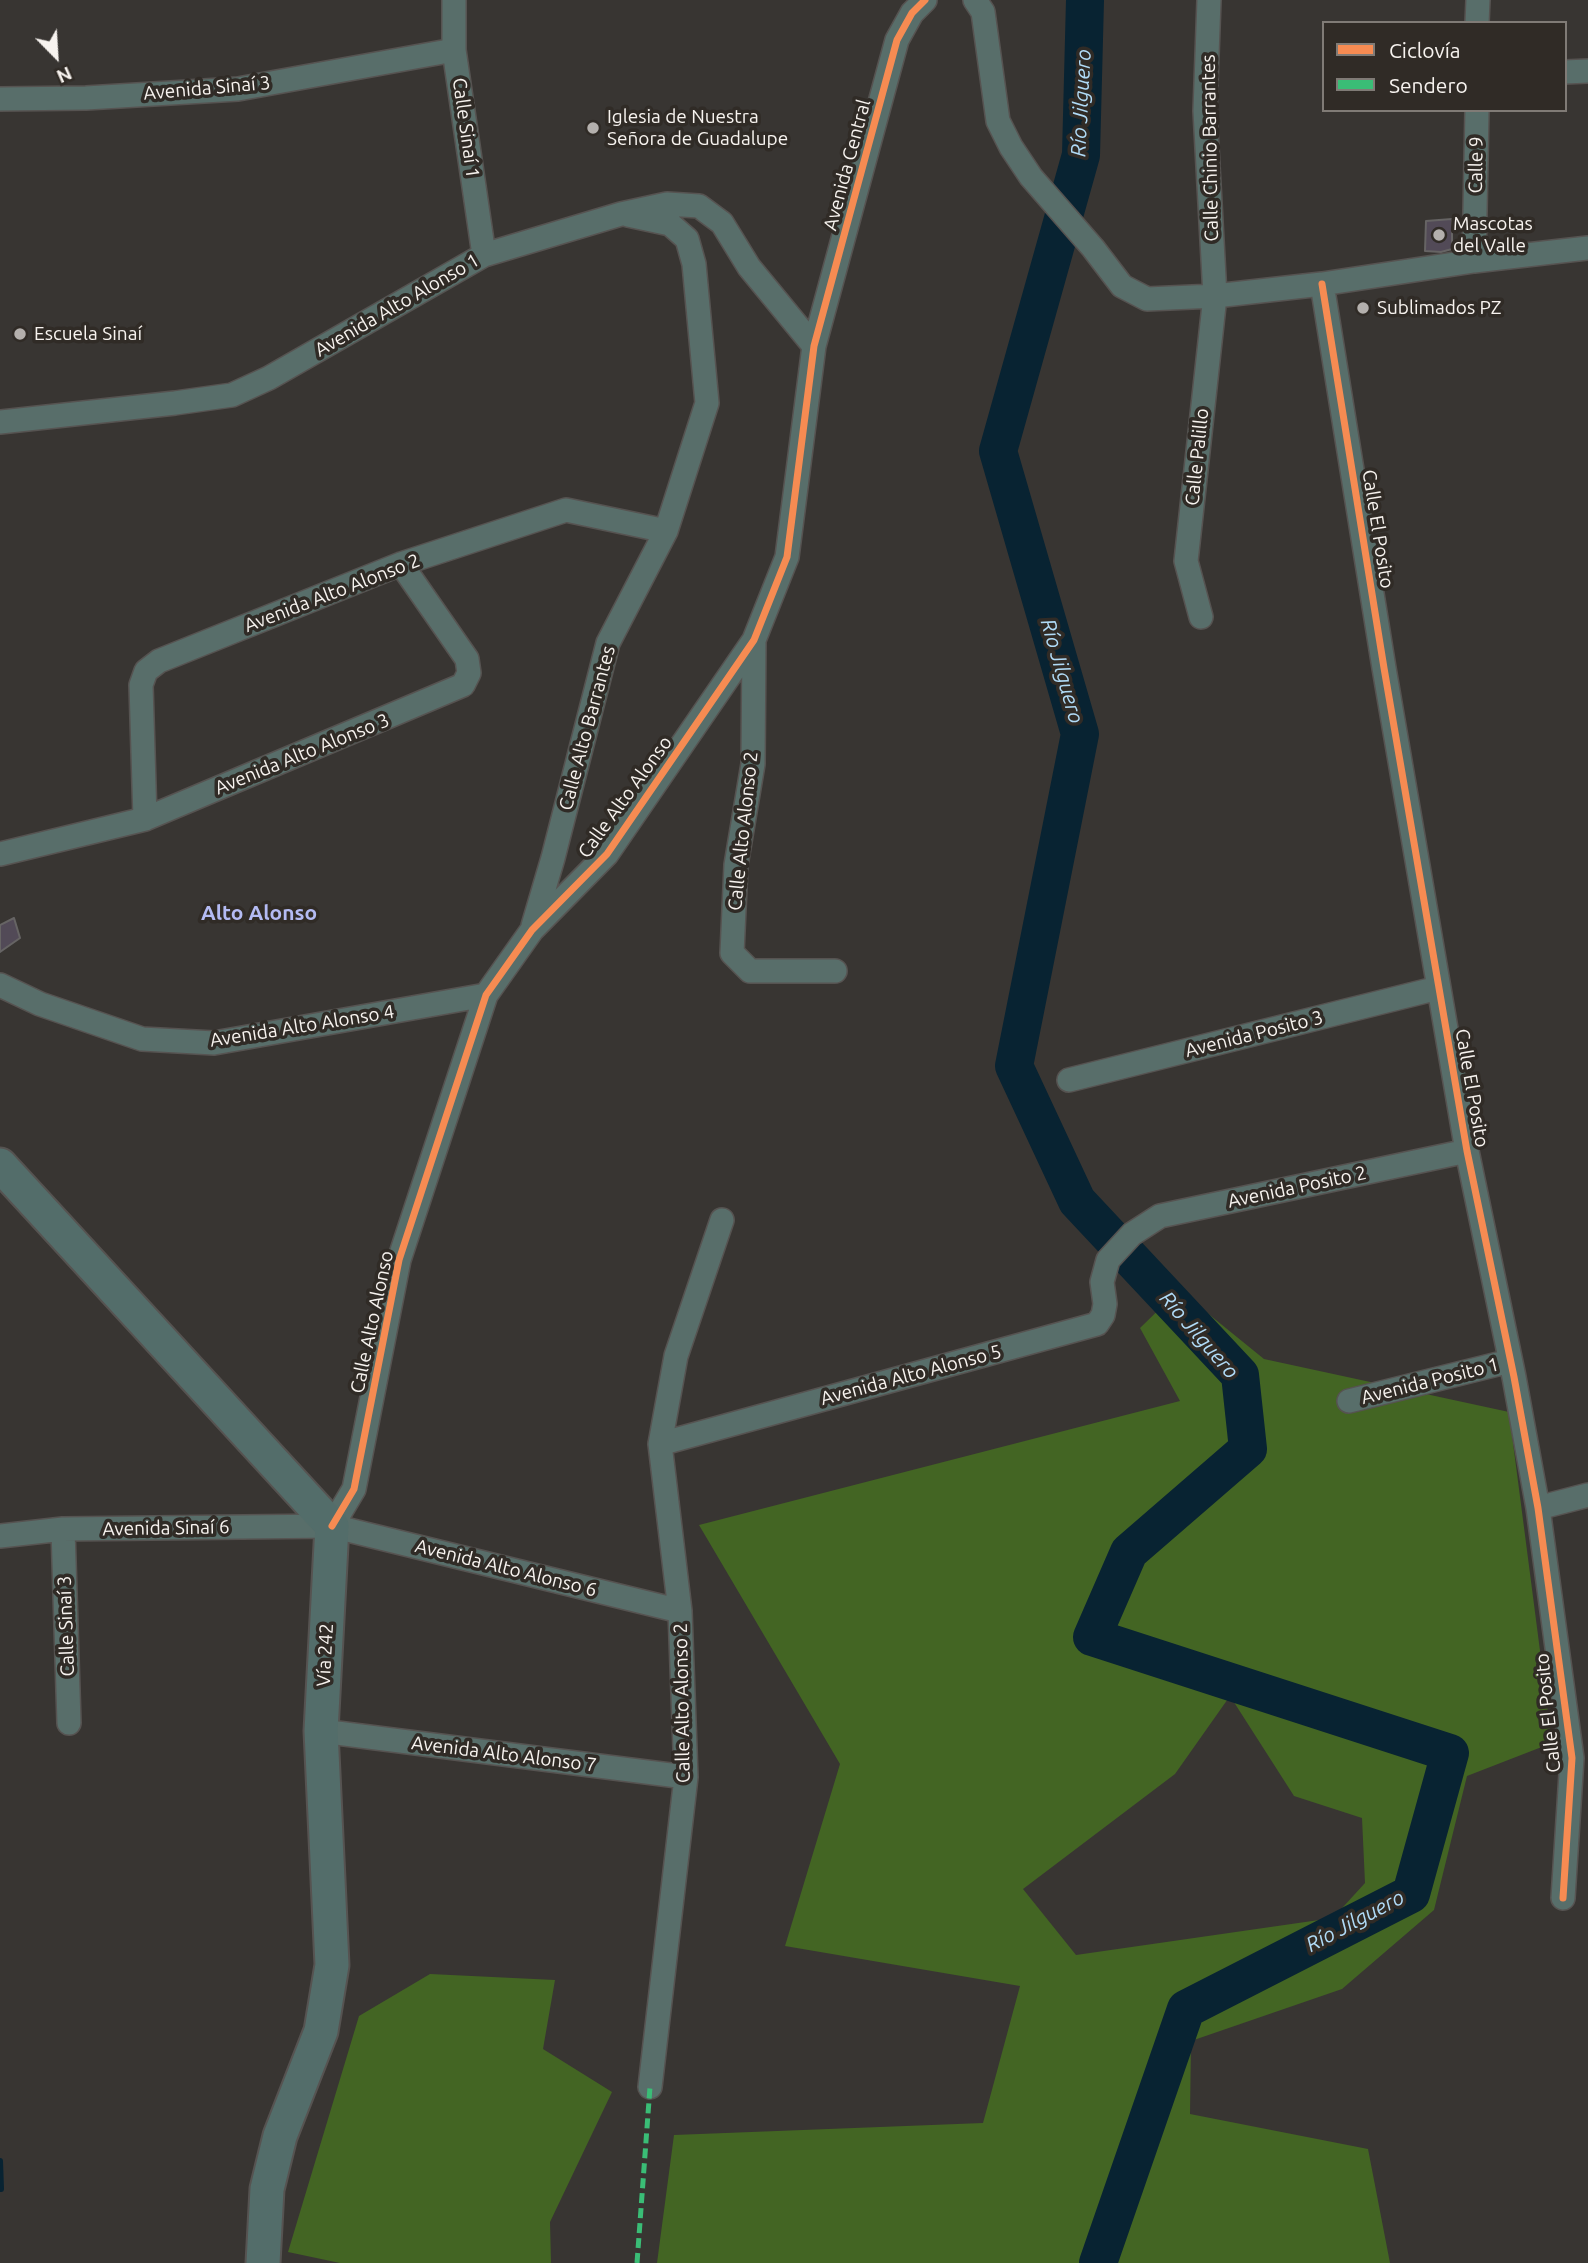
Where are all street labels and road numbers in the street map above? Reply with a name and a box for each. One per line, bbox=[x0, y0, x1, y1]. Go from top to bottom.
street label: Calle Chinio Barrantes bbox=[1197, 54, 1223, 242]
street label: Avenida Sinaí 3 bbox=[143, 71, 271, 105]
street label: Calle Sinaí 1 bbox=[448, 76, 484, 180]
street label: Avenida Central bbox=[819, 97, 875, 233]
street label: Calle 9 bbox=[1464, 136, 1488, 194]
street label: Avenida Alto Alonso 1 bbox=[311, 249, 483, 361]
street label: Calle Palillo bbox=[1181, 407, 1213, 507]
street label: Calle El Posito bbox=[1357, 468, 1399, 590]
street label: Avenida Alto Alonso 2 bbox=[241, 549, 423, 637]
street label: Calle Alto Barrantes bbox=[554, 643, 620, 813]
street label: Avenida Alto Alonso 3 bbox=[211, 709, 393, 799]
street label: Calle Alto Alonso bbox=[573, 732, 677, 862]
street label: Calle Alto Alonso 2 bbox=[723, 750, 763, 912]
street label: Avenida Alto Alonso 4 bbox=[208, 1000, 396, 1052]
street label: Avenida Posito 3 bbox=[1183, 1006, 1325, 1062]
street label: Calle El Posito bbox=[1450, 1027, 1494, 1149]
street label: Avenida Posito 2 bbox=[1226, 1161, 1368, 1213]
street label: Calle Alto Alonso bbox=[346, 1249, 398, 1395]
street label: Avenida Alto Alonso 5 bbox=[818, 1340, 1004, 1410]
street label: Avenida Posito 1 bbox=[1359, 1353, 1501, 1409]
street label: Avenida Sinaí 6 bbox=[102, 1515, 230, 1541]
street label: Avenida Alto Alonso 6 bbox=[413, 1534, 599, 1602]
street label: Calle Sinaí 3 bbox=[53, 1575, 79, 1677]
street label: Vía 242 bbox=[312, 1623, 338, 1687]
street label: Calle Alto Alonso 2 bbox=[669, 1623, 695, 1783]
street label: Calle El Posito bbox=[1530, 1652, 1566, 1774]
street label: Avenida Alto Alonso 7 bbox=[410, 1731, 598, 1777]

